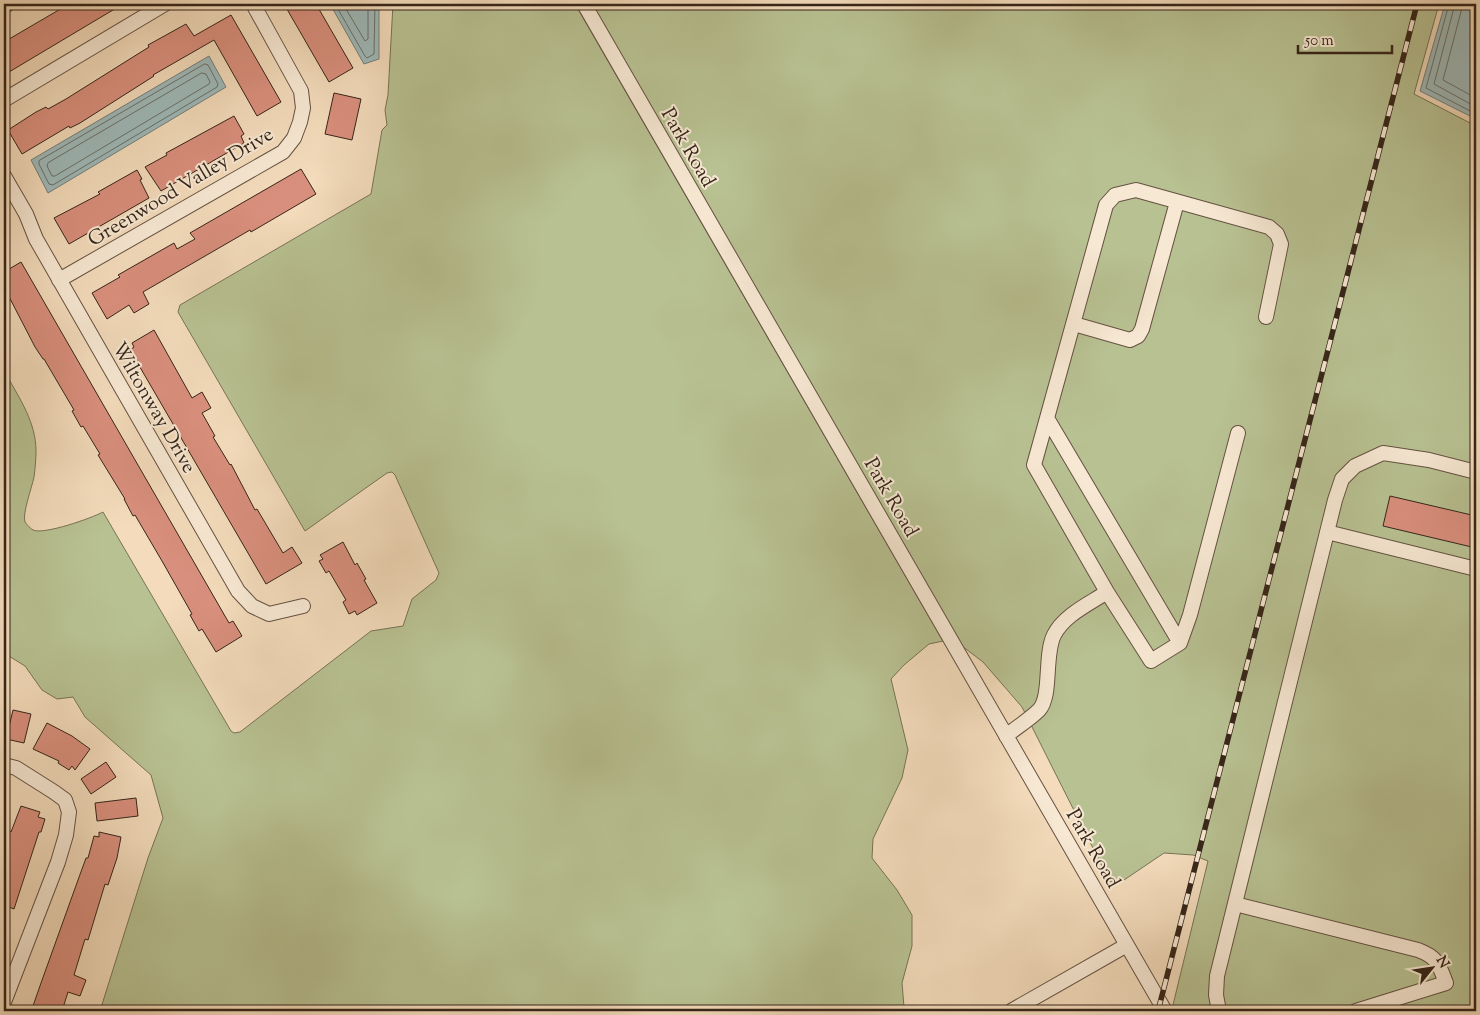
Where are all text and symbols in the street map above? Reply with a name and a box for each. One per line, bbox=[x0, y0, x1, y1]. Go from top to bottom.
scale bar bbox=[1298, 22, 1391, 54]
text: 50 m bbox=[1304, 31, 1334, 52]
street label: Park Road bbox=[652, 103, 721, 193]
street label: Greenwood Valley Drive bbox=[83, 121, 280, 255]
street label: Wiltonway Drive bbox=[103, 337, 202, 479]
street label: Park Road bbox=[855, 453, 924, 543]
street label: Park Road bbox=[1057, 804, 1126, 894]
north arrow bbox=[1408, 942, 1458, 992]
text: N bbox=[1430, 953, 1453, 972]

